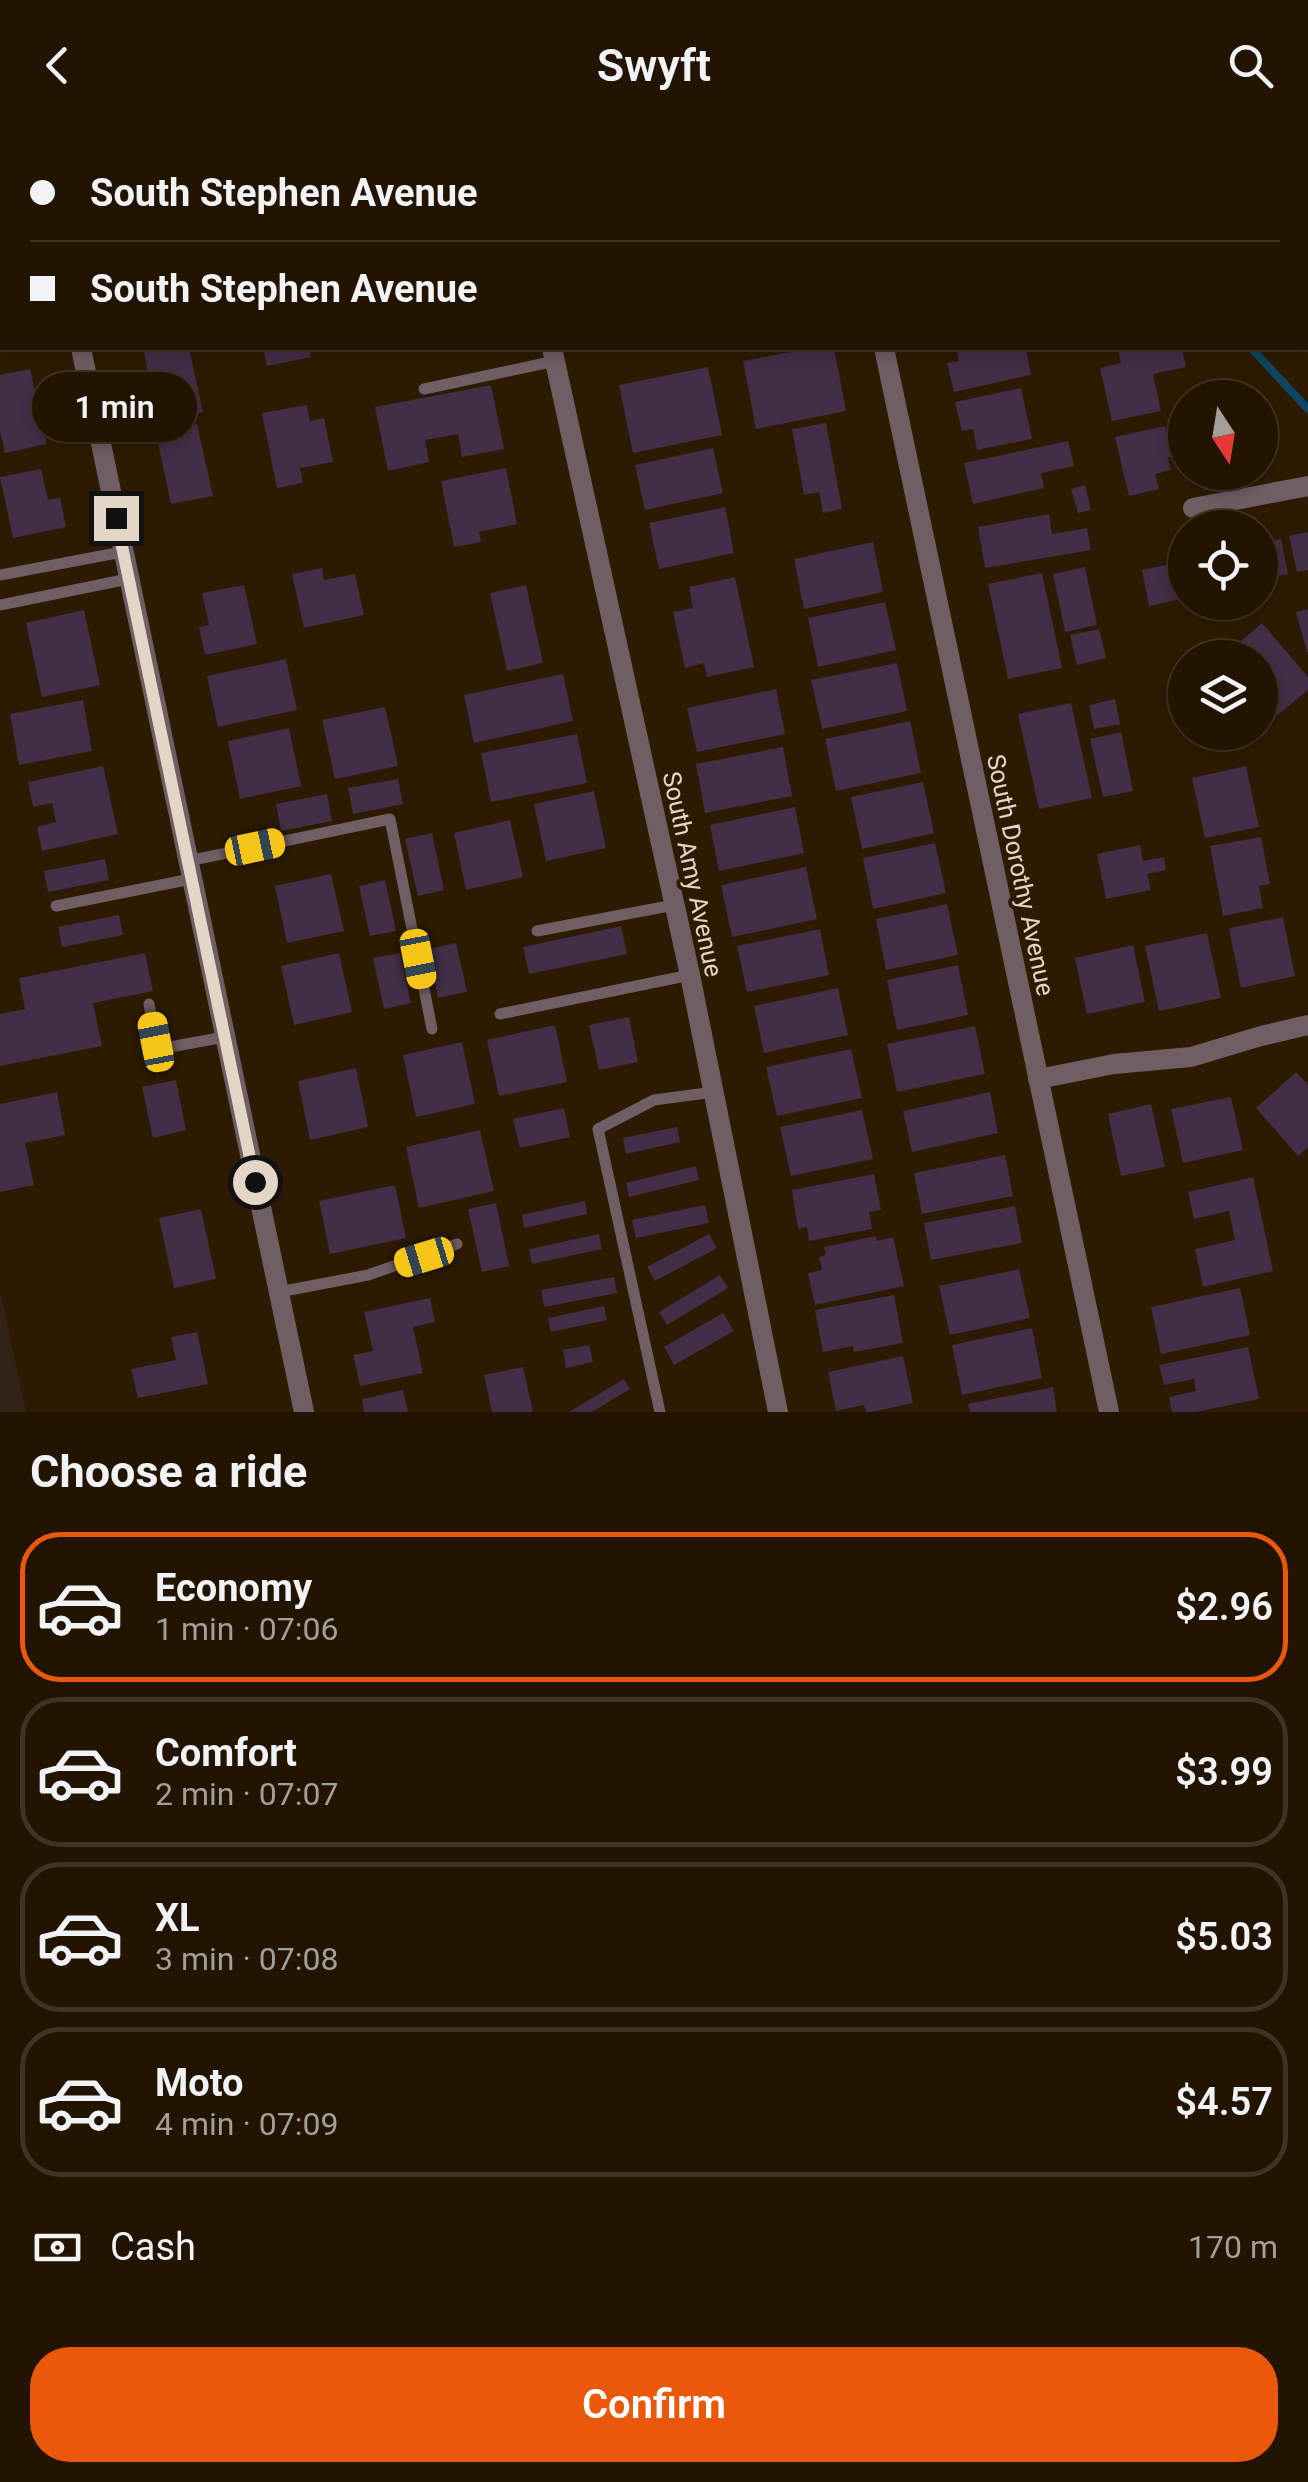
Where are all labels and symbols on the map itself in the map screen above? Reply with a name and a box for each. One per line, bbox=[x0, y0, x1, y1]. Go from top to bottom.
callout: 1 min bbox=[34, 373, 198, 443]
north arrow bbox=[1168, 380, 1278, 490]
route end bbox=[94, 496, 139, 541]
street label: South Dorothy Avenue bbox=[981, 752, 1060, 998]
street label: South Amy Avenue bbox=[657, 769, 728, 979]
car bbox=[223, 826, 287, 868]
car bbox=[398, 927, 438, 991]
car bbox=[136, 1010, 176, 1074]
route start bbox=[233, 1160, 278, 1205]
car bbox=[391, 1234, 457, 1280]

